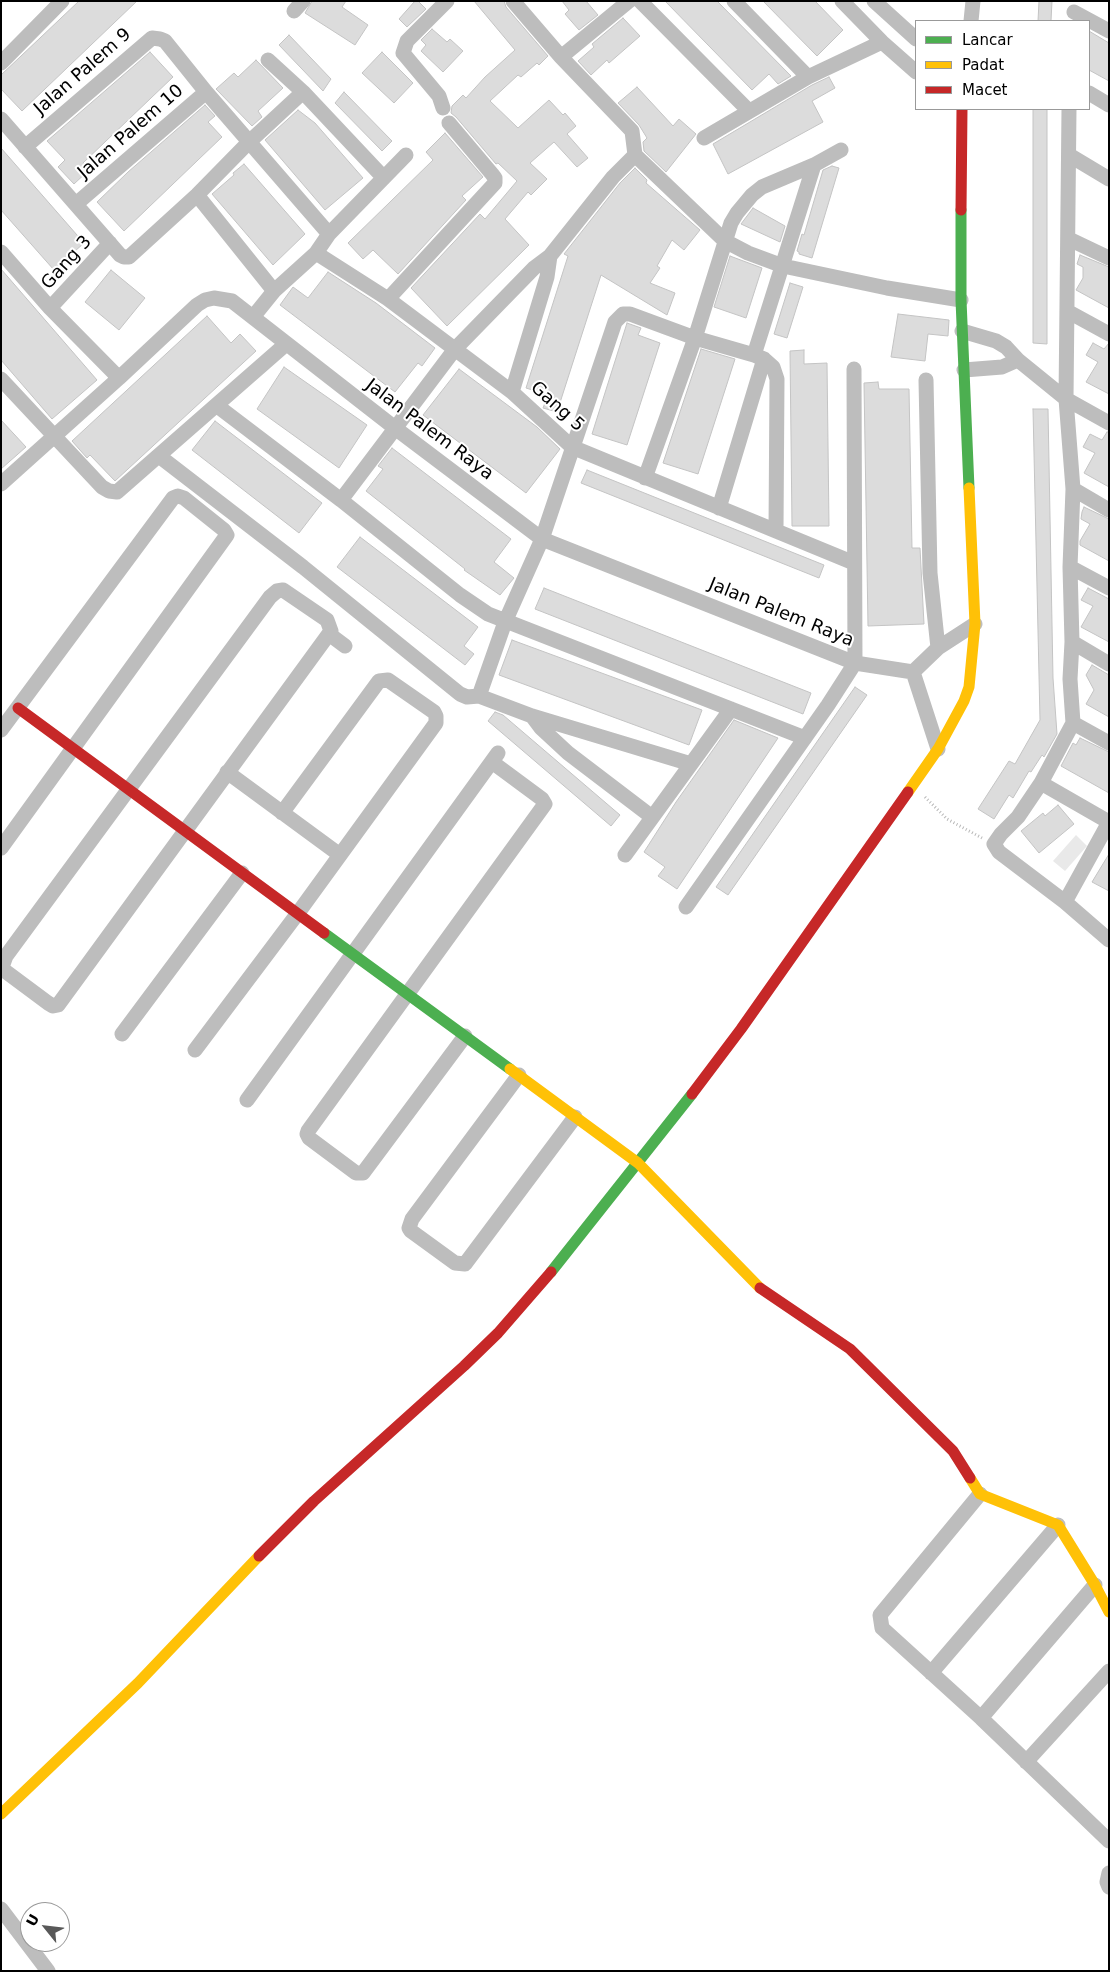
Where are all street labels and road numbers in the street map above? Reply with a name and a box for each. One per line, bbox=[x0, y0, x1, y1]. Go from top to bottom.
street label: Jalan Palem 9 bbox=[30, 24, 136, 120]
street label: Jalan Palem 10 bbox=[74, 80, 188, 184]
street label: Gang 3 bbox=[37, 232, 97, 294]
street label: Jalan Palem Raya bbox=[361, 375, 497, 485]
street label: Gang 5 bbox=[526, 377, 588, 437]
street label: Jalan Palem Raya bbox=[705, 574, 857, 652]

